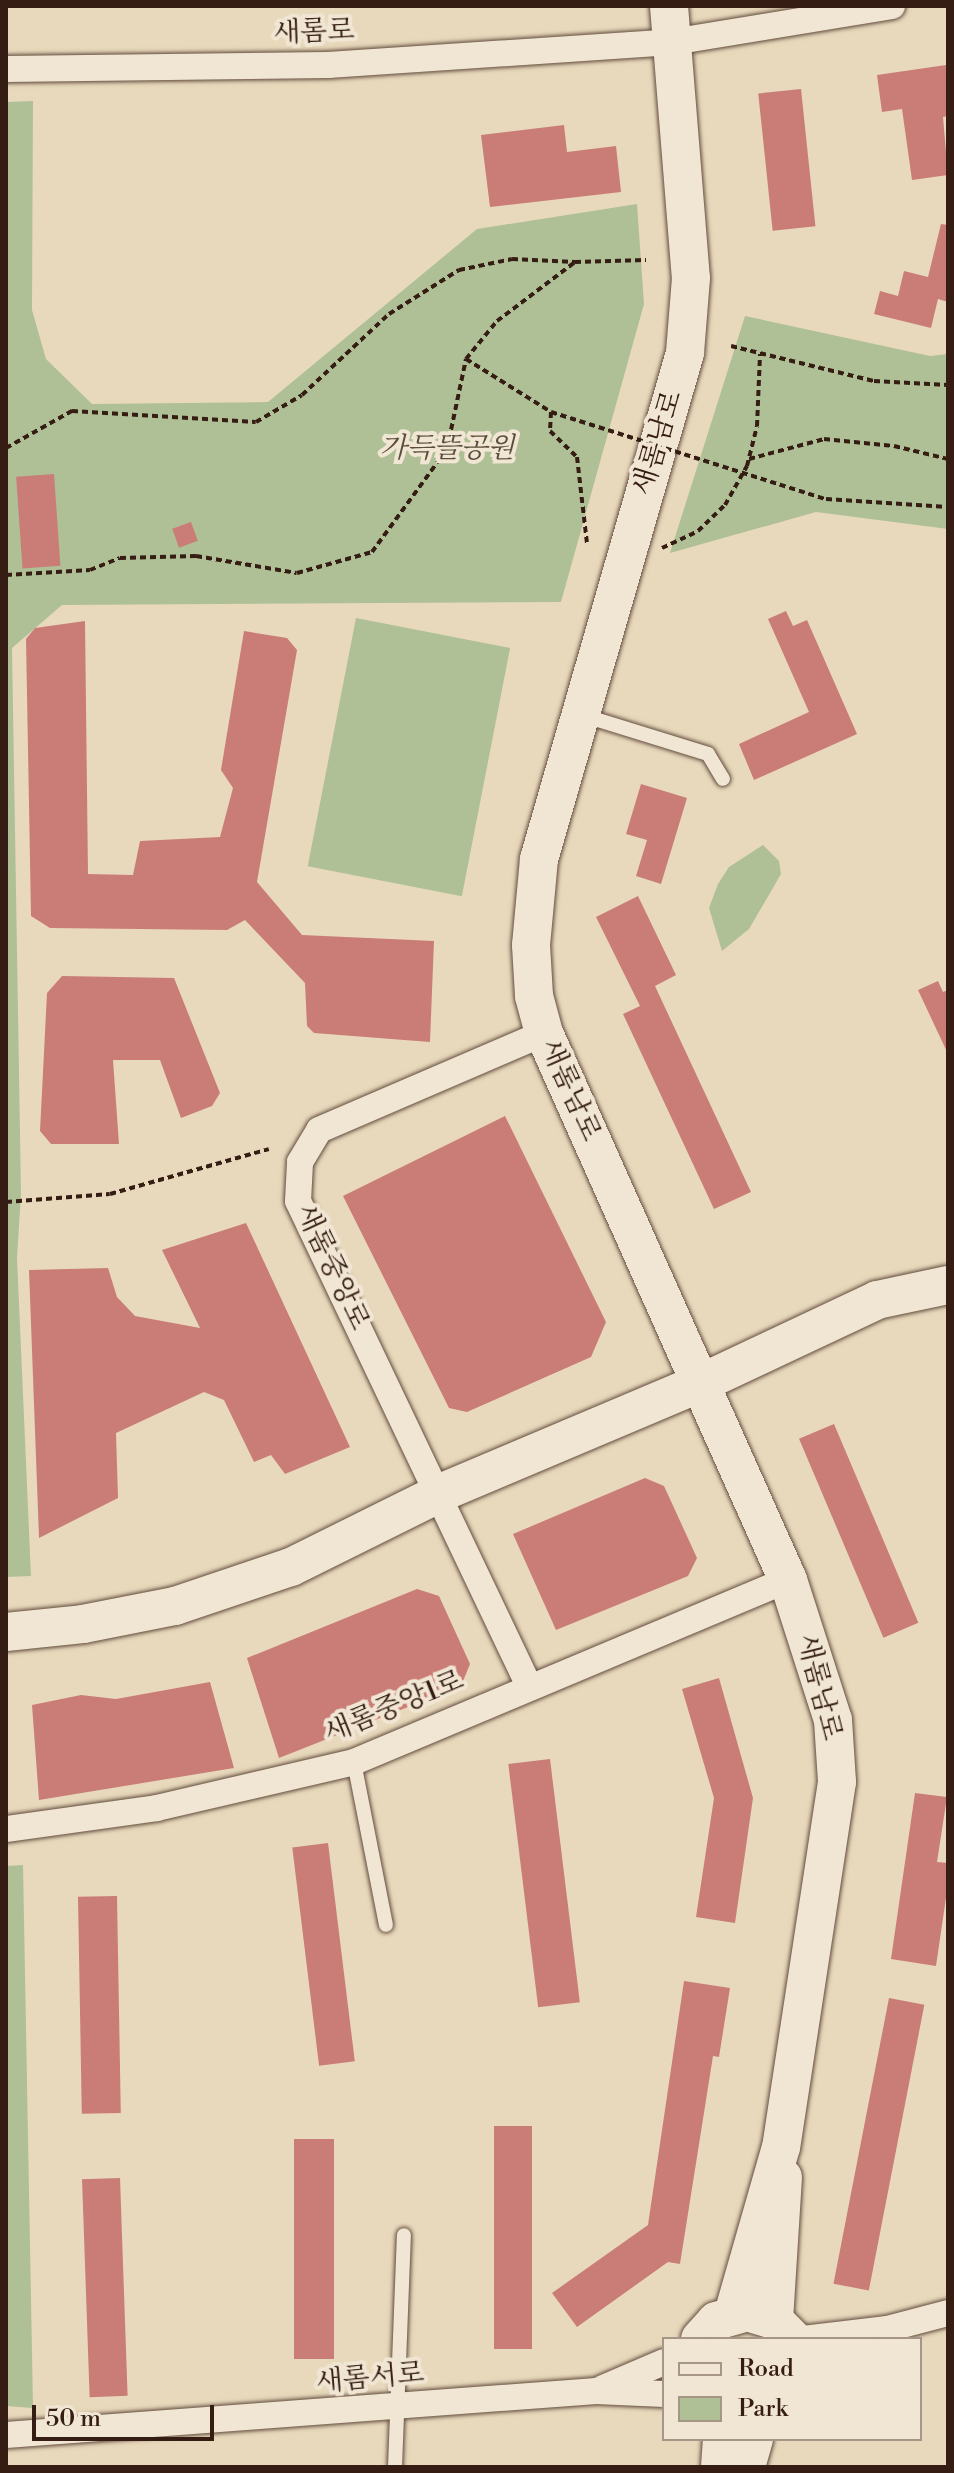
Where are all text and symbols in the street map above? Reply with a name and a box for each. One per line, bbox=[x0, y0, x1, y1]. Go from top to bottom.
street label: 새롬로 bbox=[273, 14, 355, 50]
street label: 새롬남로 bbox=[626, 386, 690, 500]
park label: 가득뜰공원 bbox=[379, 432, 515, 466]
street label: 새롬남로 bbox=[533, 1034, 607, 1146]
street label: 새롬중앙로 bbox=[288, 1199, 376, 1335]
street label: 새롬남로 bbox=[790, 1630, 848, 1744]
street label: 새롬중앙1로 bbox=[319, 1664, 469, 1750]
legend bbox=[662, 2337, 922, 2441]
text: Road bbox=[738, 2354, 794, 2384]
street label: 새롬서로 bbox=[315, 2357, 425, 2399]
scale bar bbox=[36, 2389, 218, 2439]
text: Park bbox=[738, 2394, 788, 2424]
text: 50 m bbox=[46, 2404, 101, 2434]

